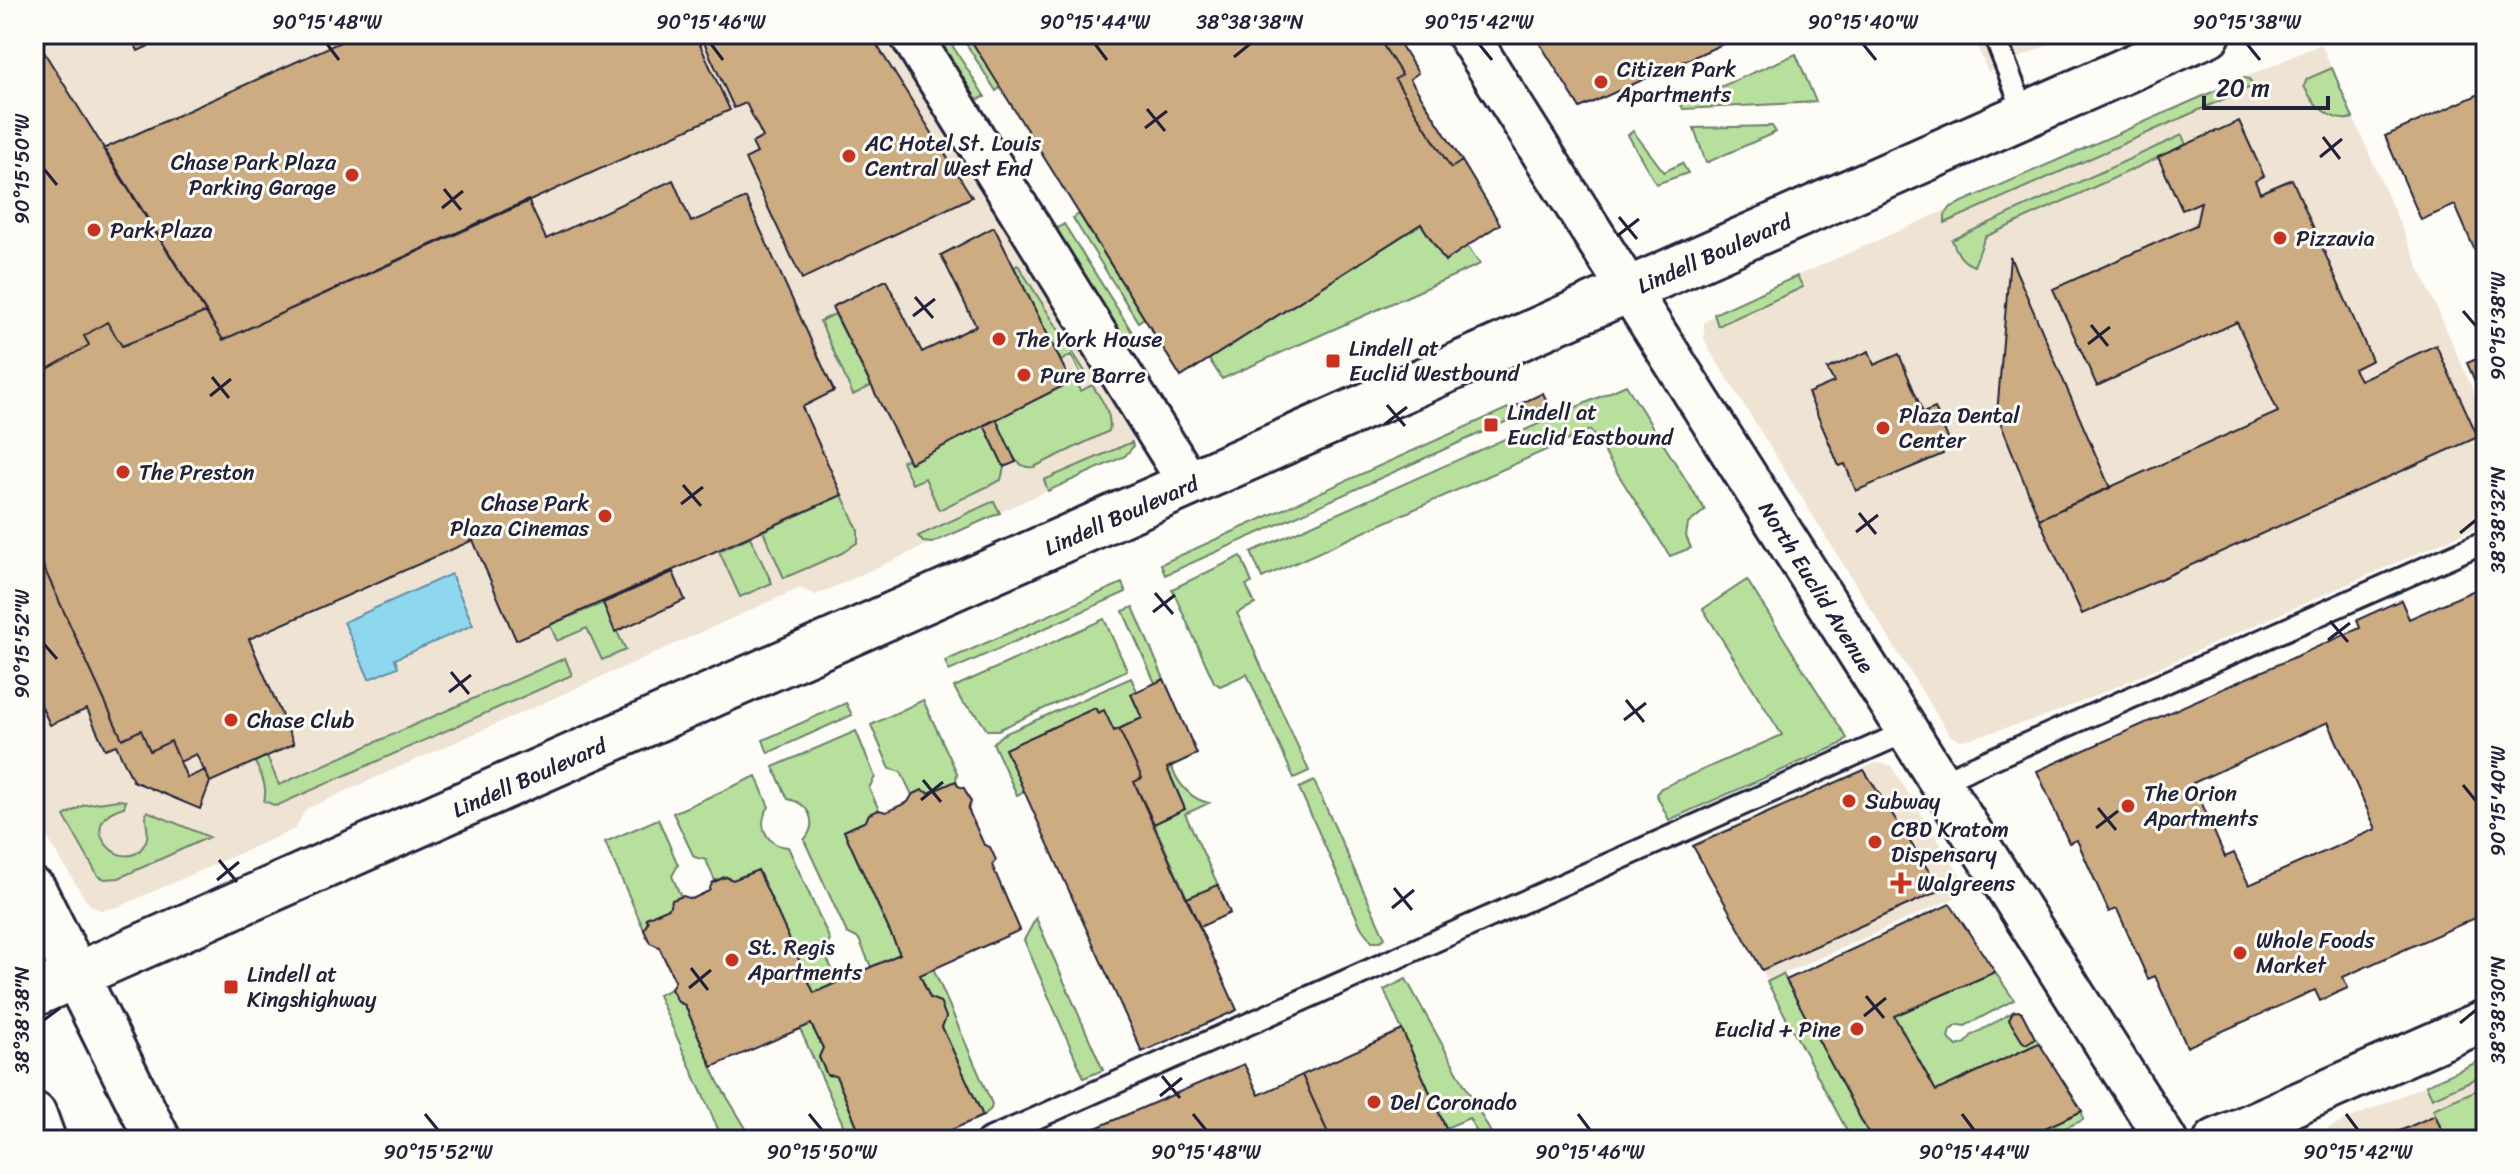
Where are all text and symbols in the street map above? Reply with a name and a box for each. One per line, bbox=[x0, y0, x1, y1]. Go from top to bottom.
text: 90°15'48"W bbox=[272, 5, 383, 40]
text: 90°15'46"W bbox=[656, 5, 766, 40]
text: 90°15'44"W bbox=[1040, 5, 1151, 40]
text: 38°38'38"N bbox=[1196, 5, 1304, 40]
text: 90°15'42"W bbox=[1424, 5, 1534, 40]
text: 90°15'40"W bbox=[1808, 5, 1919, 40]
text: 90°15'38"W bbox=[2193, 5, 2302, 40]
place label: Citizen Park Apartments bbox=[1616, 50, 1737, 114]
scale bar bbox=[2204, 60, 2328, 110]
text: 20 m bbox=[2216, 67, 2270, 109]
marker: Citizen Park Apartments bbox=[1592, 73, 1610, 91]
text: 90°15'50"W bbox=[5, 113, 40, 224]
place label: AC Hotel St. Louis Central West End bbox=[864, 124, 1042, 188]
place label: Chase Park Plaza Parking Garage bbox=[171, 143, 337, 207]
marker: AC Hotel St. Louis Central West End bbox=[840, 147, 858, 165]
marker: Chase Park Plaza Parking Garage bbox=[343, 166, 361, 184]
street label: Lindell Boulevard bbox=[1631, 201, 1799, 305]
place label: Park Plaza bbox=[110, 211, 213, 250]
place label: Pizzavia bbox=[2296, 219, 2375, 258]
marker: Park Plaza bbox=[85, 221, 103, 239]
marker: Pizzavia bbox=[2271, 229, 2289, 247]
text: 90°15'38"W bbox=[2481, 271, 2516, 380]
place label: The York House bbox=[1015, 320, 1163, 359]
place label: Lindell at Euclid Westbound bbox=[1349, 329, 1521, 393]
marker: The York House bbox=[990, 330, 1008, 348]
marker: Lindell at Euclid Westbound bbox=[1324, 352, 1342, 370]
place label: Pure Barre bbox=[1040, 356, 1146, 395]
marker: Pure Barre bbox=[1015, 366, 1033, 384]
place label: Lindell at Euclid Eastbound bbox=[1507, 393, 1674, 457]
place label: Plaza Dental Center bbox=[1899, 396, 2020, 460]
marker: Lindell at Euclid Eastbound bbox=[1482, 416, 1500, 434]
marker: Plaza Dental Center bbox=[1874, 419, 1892, 437]
place label: The Preston bbox=[139, 453, 255, 492]
marker: The Preston bbox=[114, 463, 132, 481]
street label: Lindell Boulevard bbox=[1038, 463, 1206, 567]
text: 38°38'32"N bbox=[2481, 466, 2516, 573]
place label: Chase Park Plaza Cinemas bbox=[450, 484, 590, 548]
street label: North Euclid Avenue bbox=[1748, 493, 1886, 682]
marker: Chase Park Plaza Cinemas bbox=[596, 507, 614, 525]
text: 90°15'52"W bbox=[5, 589, 40, 699]
place label: Chase Club bbox=[247, 701, 354, 740]
marker: Chase Club bbox=[222, 711, 240, 729]
street label: Lindell Boulevard bbox=[446, 725, 614, 829]
text: 90°15'40"W bbox=[2481, 745, 2516, 856]
place label: The Orion Apartments bbox=[2143, 774, 2259, 838]
place label: Subway bbox=[1865, 782, 1941, 821]
marker: Subway bbox=[1840, 792, 1858, 810]
marker: The Orion Apartments bbox=[2119, 797, 2137, 815]
place label: CBD Kratom Dispensary bbox=[1891, 810, 2009, 874]
marker: CBD Kratom Dispensary bbox=[1866, 833, 1884, 851]
place label: Walgreens bbox=[1917, 864, 2016, 903]
marker: Walgreens bbox=[1892, 874, 1910, 892]
place label: Whole Foods Market bbox=[2256, 921, 2376, 985]
place label: St. Regis Apartments bbox=[747, 928, 863, 992]
marker: Whole Foods Market bbox=[2231, 944, 2249, 962]
marker: St. Regis Apartments bbox=[723, 951, 741, 969]
place label: Lindell at Kingshighway bbox=[247, 955, 377, 1019]
text: 38°38'30"N bbox=[2481, 956, 2516, 1064]
text: 38°38'38"N bbox=[5, 966, 40, 1074]
marker: Lindell at Kingshighway bbox=[222, 978, 240, 996]
place label: Euclid + Pine bbox=[1715, 1010, 1841, 1049]
marker: Euclid + Pine bbox=[1848, 1020, 1866, 1038]
place label: Del Coronado bbox=[1390, 1083, 1517, 1122]
marker: Del Coronado bbox=[1365, 1093, 1383, 1111]
text: 90°15'52"W bbox=[383, 1135, 493, 1170]
text: 90°15'50"W bbox=[767, 1135, 878, 1170]
text: 90°15'48"W bbox=[1151, 1135, 1262, 1170]
text: 90°15'46"W bbox=[1535, 1135, 1645, 1170]
text: 90°15'44"W bbox=[1919, 1135, 2030, 1170]
text: 90°15'42"W bbox=[2303, 1135, 2413, 1170]

